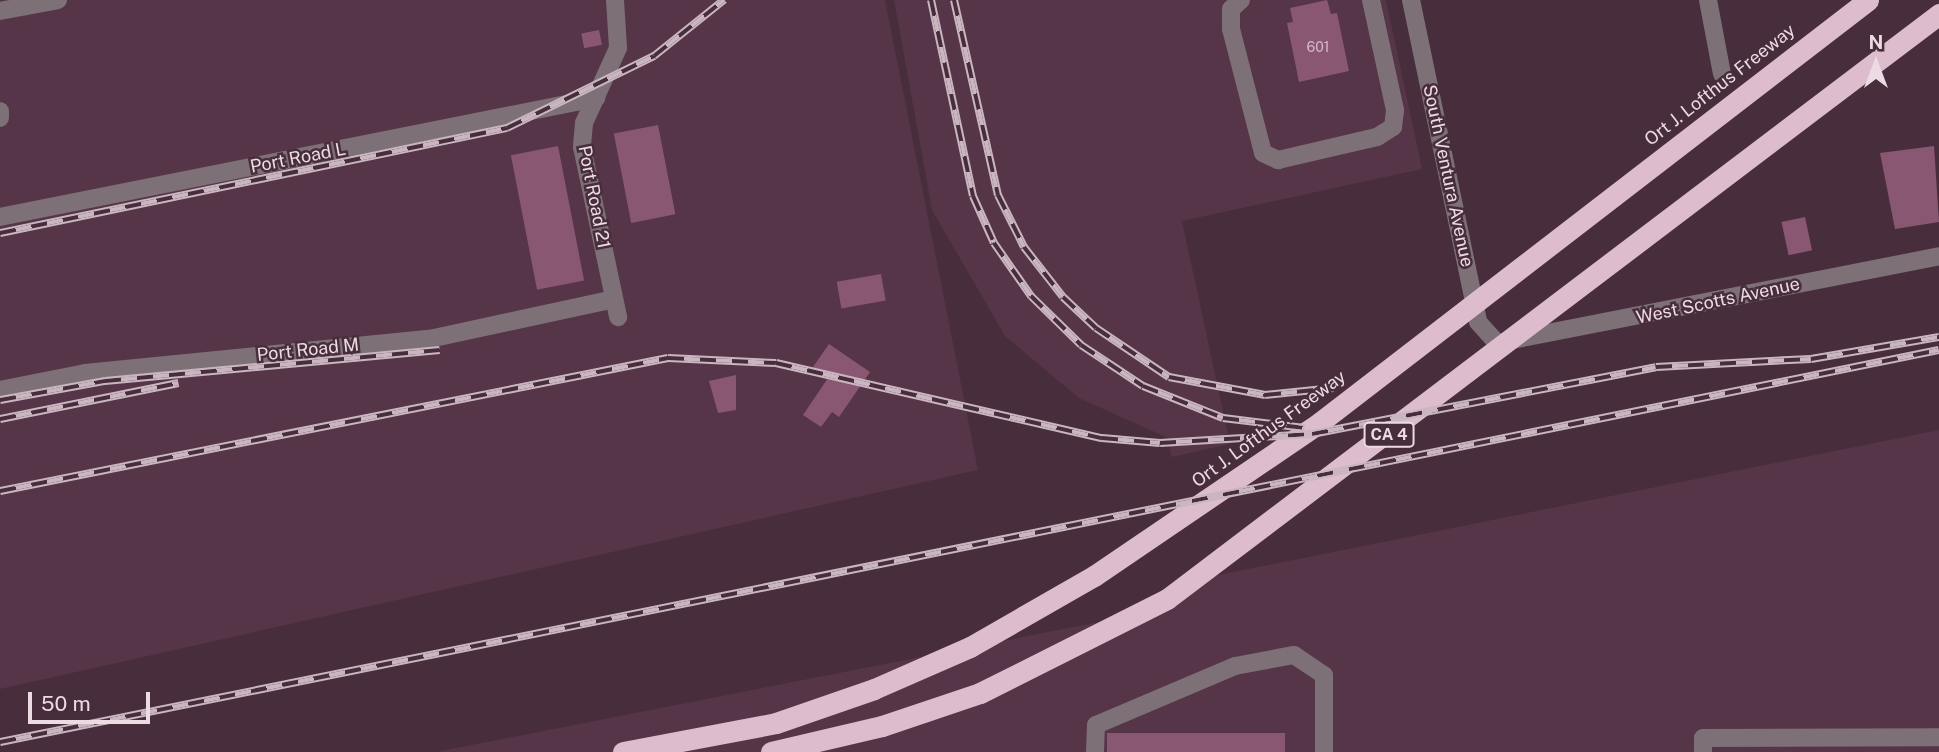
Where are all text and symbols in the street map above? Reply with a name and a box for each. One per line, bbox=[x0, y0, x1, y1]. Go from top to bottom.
street label: Ort J. Lofthus Freeway bbox=[1640, 20, 1800, 150]
north arrow bbox=[1841, 28, 1911, 98]
text: N bbox=[1869, 31, 1883, 53]
house number: 601 bbox=[1307, 39, 1329, 55]
street label: South Ventura Avenue bbox=[1418, 83, 1478, 269]
street label: Port Road L bbox=[248, 138, 348, 178]
street label: Port Road 21 bbox=[573, 144, 615, 250]
street label: West Scotts Avenue bbox=[1634, 273, 1802, 329]
street label: Port Road M bbox=[256, 334, 360, 366]
street label: Ort J. Lofthus Freeway bbox=[1188, 366, 1350, 492]
road number: CA 4 bbox=[1363, 422, 1415, 448]
scale bar bbox=[32, 678, 154, 722]
text: 50 m bbox=[41, 691, 91, 716]

